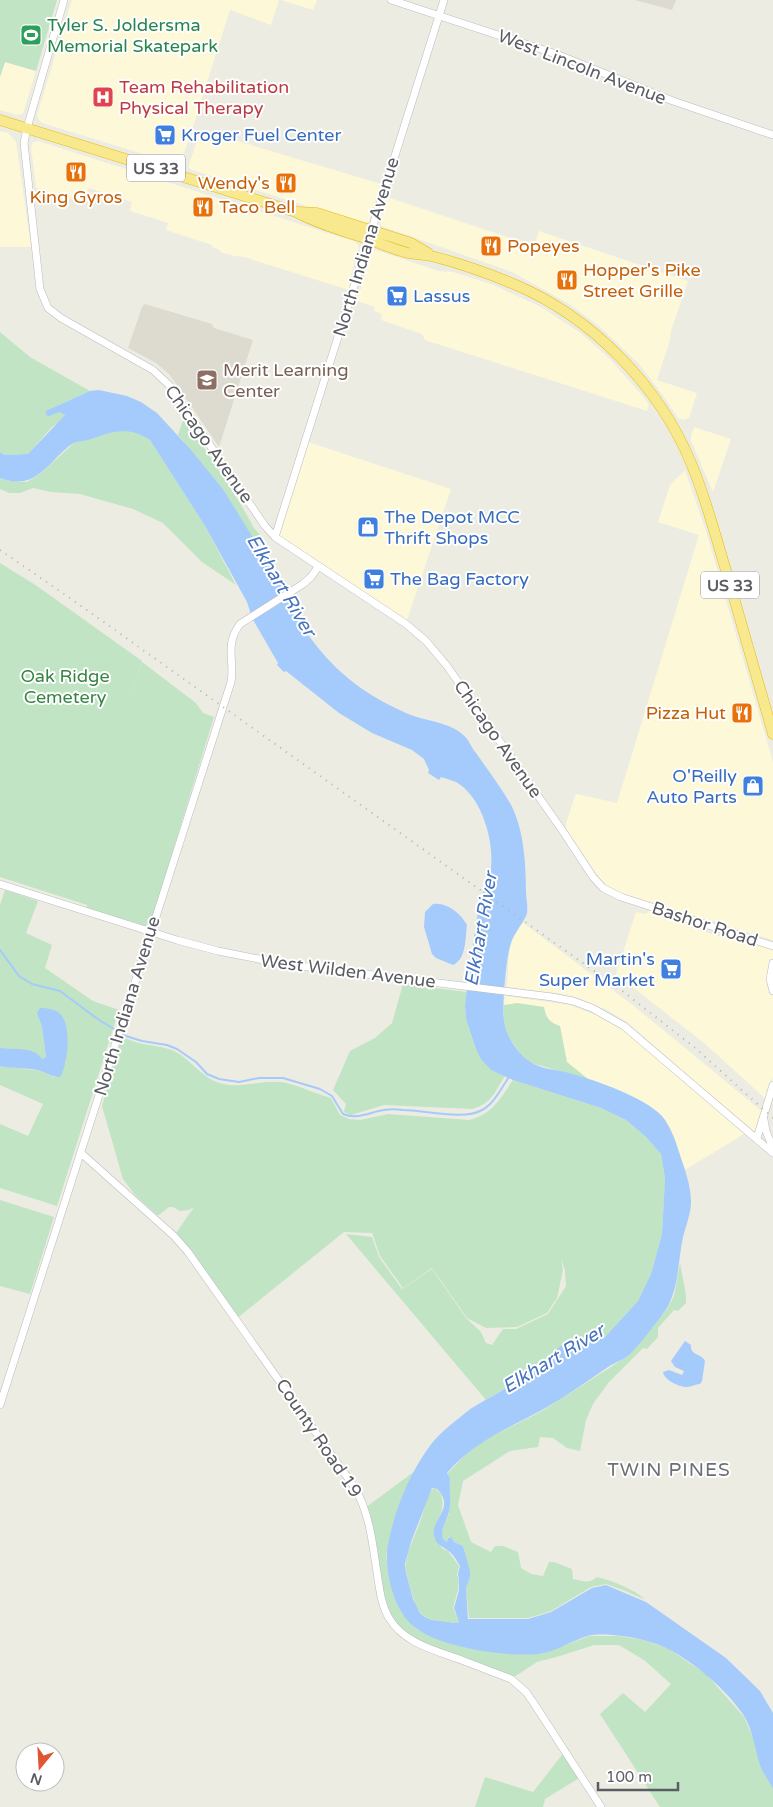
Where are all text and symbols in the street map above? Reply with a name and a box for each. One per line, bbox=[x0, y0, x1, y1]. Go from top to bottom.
place label: Tyler S. Joldersma Memorial Skatepark bbox=[47, 14, 218, 57]
sports icon: Tyler S. Joldersma Memorial Skatepark bbox=[19, 23, 43, 47]
street label: West Lincoln Avenue bbox=[495, 25, 669, 109]
place label: Team Rehabilitation Physical Therapy bbox=[119, 76, 289, 119]
hospital icon: Team Rehabilitation Physical Therapy bbox=[91, 85, 115, 109]
supermarket icon: Kroger Fuel Center bbox=[153, 123, 177, 147]
place label: Kroger Fuel Center bbox=[181, 124, 341, 146]
road number: US 33 bbox=[127, 154, 185, 182]
street label: North Indiana Avenue bbox=[328, 155, 404, 339]
restaurant icon: King Gyros bbox=[64, 160, 88, 184]
restaurant icon: Wendy's bbox=[274, 171, 298, 195]
place label: Wendy's bbox=[198, 172, 270, 194]
place label: King Gyros bbox=[29, 186, 123, 208]
restaurant icon: Taco Bell bbox=[191, 195, 215, 219]
place label: Taco Bell bbox=[219, 196, 295, 218]
restaurant icon: Popeyes bbox=[479, 234, 503, 258]
place label: Popeyes bbox=[507, 235, 580, 257]
place label: Hopper's Pike Street Grille bbox=[583, 259, 701, 302]
restaurant icon: Hopper's Pike Street Grille bbox=[555, 268, 579, 292]
supermarket icon: Lassus bbox=[385, 284, 409, 308]
place label: Lassus bbox=[413, 285, 470, 307]
place label: Merit Learning Center bbox=[223, 359, 349, 402]
school or university icon: Merit Learning Center bbox=[195, 368, 219, 392]
street label: Chicago Avenue bbox=[160, 381, 258, 507]
place label: The Depot MCC Thrift Shops bbox=[384, 506, 520, 549]
shop icon: The Depot MCC Thrift Shops bbox=[356, 515, 380, 539]
water label: Elkhart River bbox=[242, 530, 322, 643]
supermarket icon: The Bag Factory bbox=[362, 567, 386, 591]
place label: The Bag Factory bbox=[390, 568, 529, 590]
road number: US 33 bbox=[701, 572, 759, 598]
park label: Oak Ridge Cemetery bbox=[20, 665, 110, 708]
street label: Chicago Avenue bbox=[449, 676, 547, 802]
restaurant icon: Pizza Hut bbox=[730, 701, 754, 725]
place label: Pizza Hut bbox=[646, 702, 726, 724]
place label: O'Reilly Auto Parts bbox=[646, 765, 737, 808]
shop icon: O'Reilly Auto Parts bbox=[741, 774, 765, 798]
water label: Elkhart River bbox=[460, 868, 502, 988]
street label: Bashor Road bbox=[649, 897, 761, 951]
street label: North Indiana Avenue bbox=[89, 914, 165, 1098]
place label: Martin's Super Market bbox=[539, 948, 655, 991]
street label: West Wilden Avenue bbox=[259, 949, 437, 993]
supermarket icon: Martin's Super Market bbox=[659, 957, 683, 981]
water label: Elkhart River bbox=[498, 1318, 611, 1398]
street label: County Road 19 bbox=[271, 1374, 367, 1502]
district label: TWIN PINES bbox=[607, 1459, 731, 1481]
north arrow bbox=[15, 1742, 65, 1792]
scale bar bbox=[598, 1760, 678, 1792]
text: 100 m bbox=[606, 1768, 652, 1786]
text: N bbox=[28, 1769, 44, 1789]

